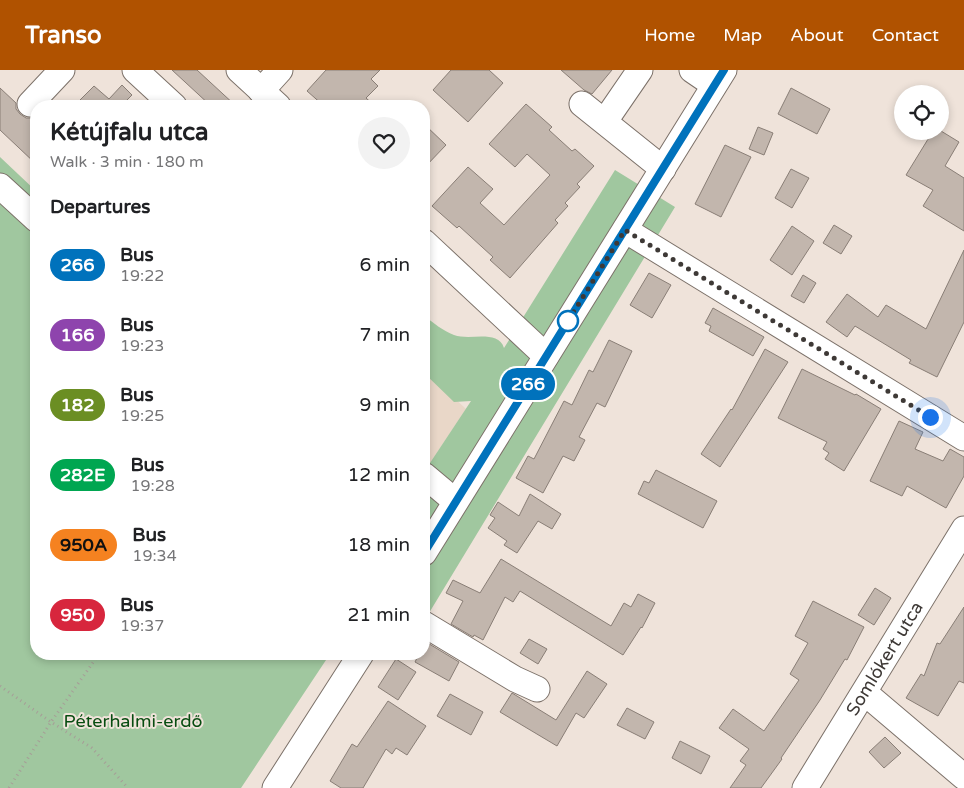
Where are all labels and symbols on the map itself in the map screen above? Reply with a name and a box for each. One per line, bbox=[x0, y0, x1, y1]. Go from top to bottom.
unlabelled marker bbox=[557, 310, 579, 332]
line badge: 266 bbox=[499, 368, 557, 400]
your location bbox=[918, 405, 943, 430]
street label: Somlókert utca bbox=[841, 597, 928, 720]
park label: Péterhalmi-erdő bbox=[64, 710, 202, 732]

